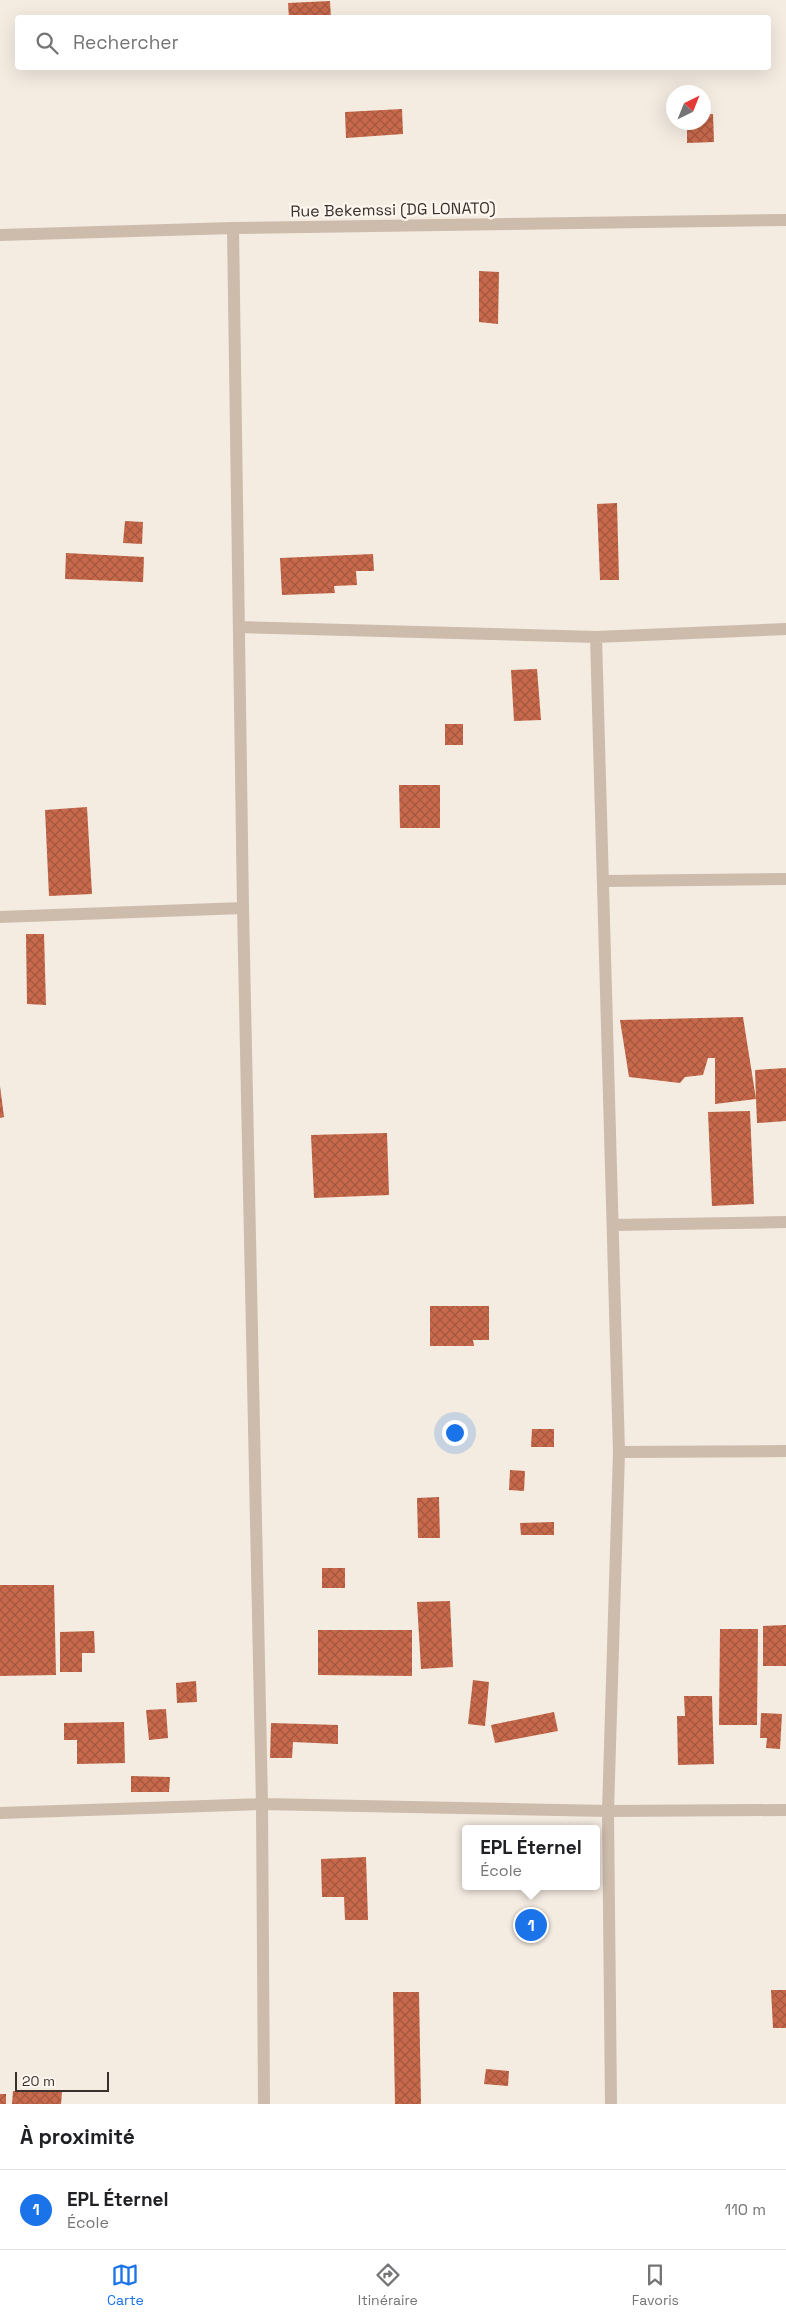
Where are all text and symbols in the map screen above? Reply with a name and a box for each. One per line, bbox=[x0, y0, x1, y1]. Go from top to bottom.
search box bbox=[15, 15, 771, 70]
icon: search bbox=[33, 29, 61, 57]
text: Rechercher bbox=[73, 30, 179, 55]
north arrow bbox=[666, 85, 711, 130]
street label: Rue Bekemssi (DG LONATO) bbox=[290, 197, 496, 222]
your location bbox=[442, 1420, 468, 1446]
popup bbox=[462, 1825, 600, 1890]
text: EPL Éternel bbox=[480, 1835, 582, 1860]
text: École bbox=[480, 1860, 522, 1881]
pin: 1 bbox=[515, 1906, 547, 1944]
scale bar bbox=[15, 2069, 109, 2092]
text: 20 m bbox=[22, 2072, 55, 2090]
text: À proximité bbox=[20, 2123, 135, 2150]
text: EPL Éternel bbox=[67, 2187, 169, 2212]
text: 1 bbox=[32, 2199, 40, 2220]
text: 110 m bbox=[724, 2199, 766, 2220]
text: École bbox=[67, 2212, 109, 2233]
tab: Carte bbox=[107, 2261, 144, 2309]
tab: Itinéraire bbox=[358, 2261, 418, 2309]
tab: Favoris bbox=[632, 2261, 679, 2309]

